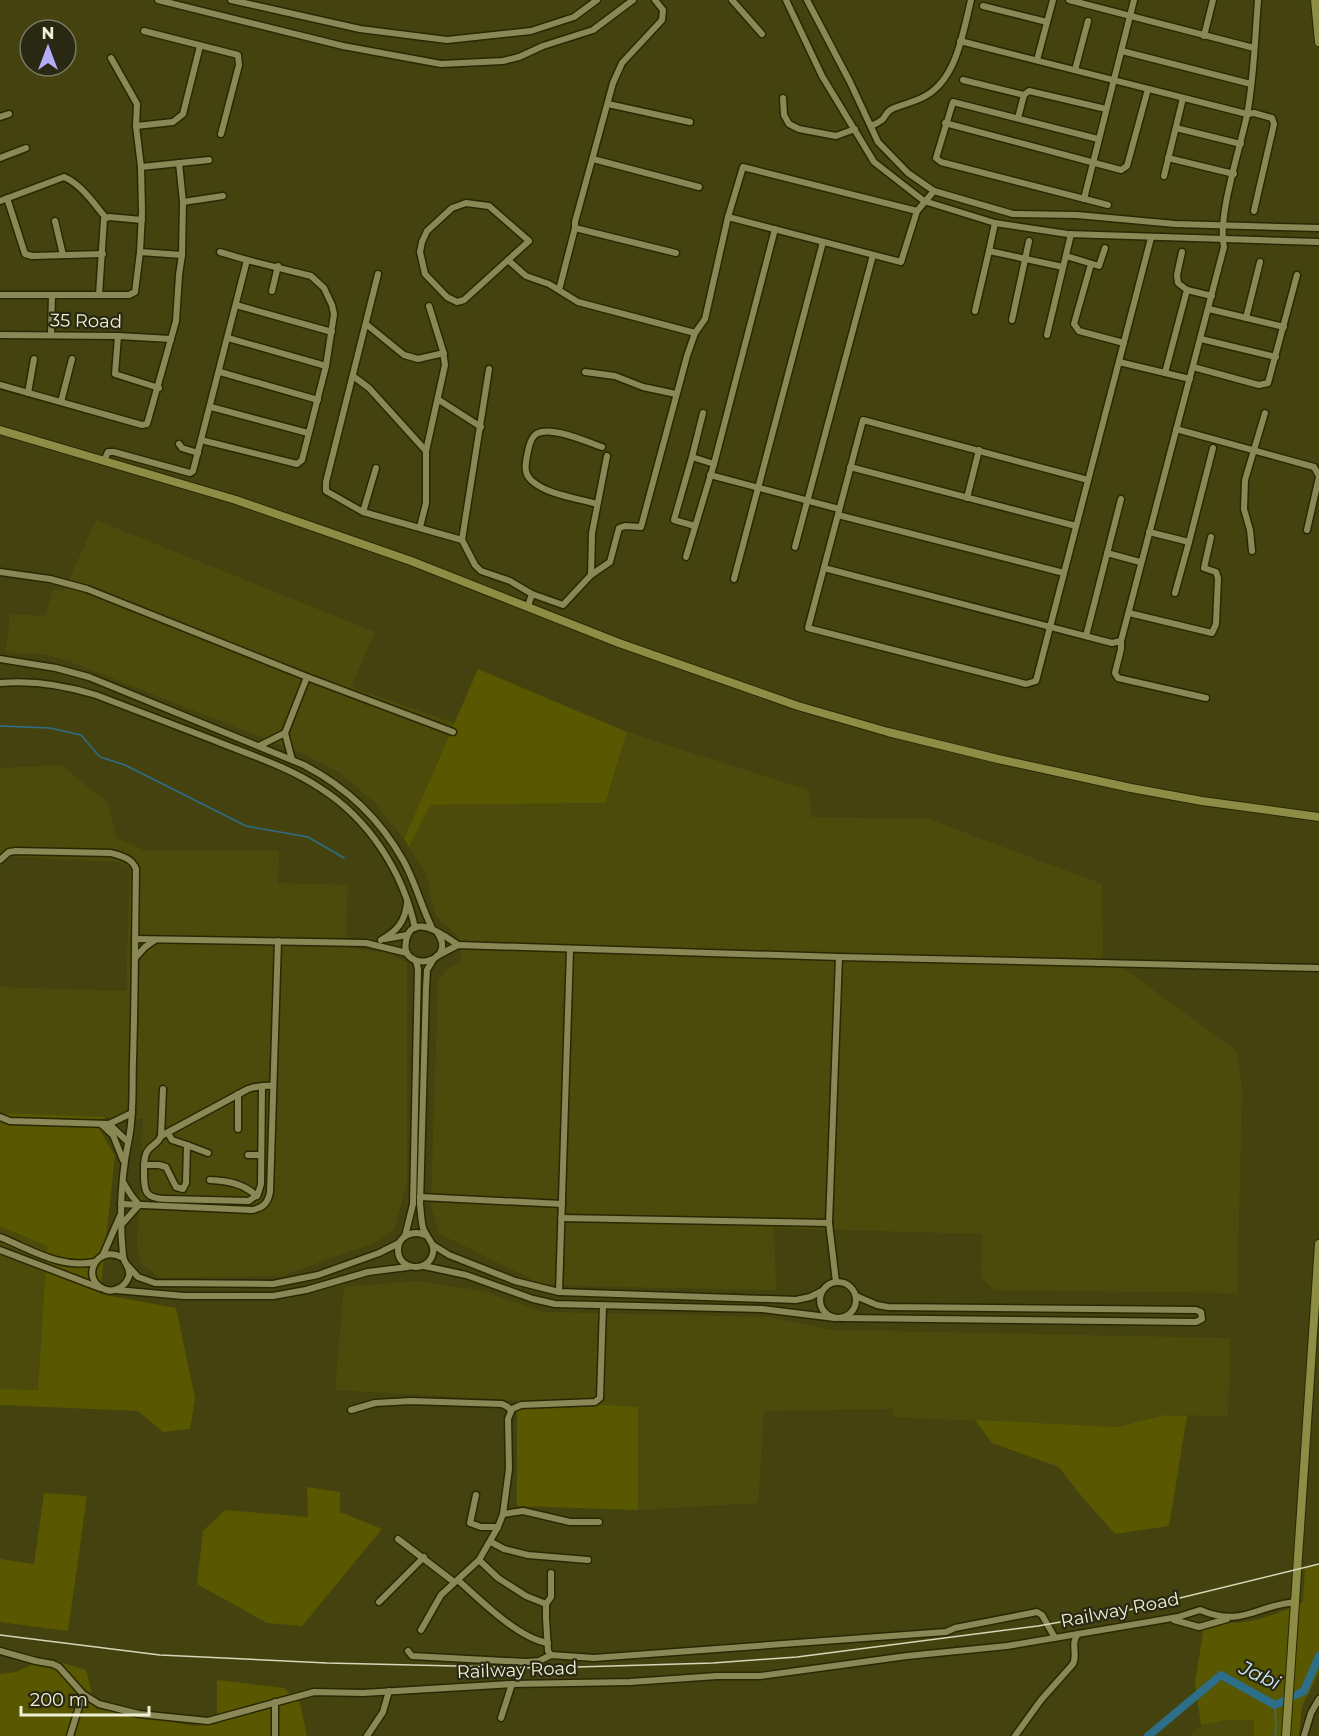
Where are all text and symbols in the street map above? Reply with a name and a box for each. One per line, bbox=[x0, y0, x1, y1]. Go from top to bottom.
north arrow bbox=[18, 18, 78, 78]
text: N bbox=[42, 24, 54, 43]
street label: 35 Road bbox=[50, 309, 122, 333]
street label: Railway Road bbox=[1059, 1588, 1181, 1632]
water label: Jabi bbox=[1235, 1655, 1285, 1695]
street label: Railway Road bbox=[456, 1657, 578, 1683]
scale bar bbox=[21, 1679, 148, 1717]
text: 200 m bbox=[30, 1689, 88, 1711]

